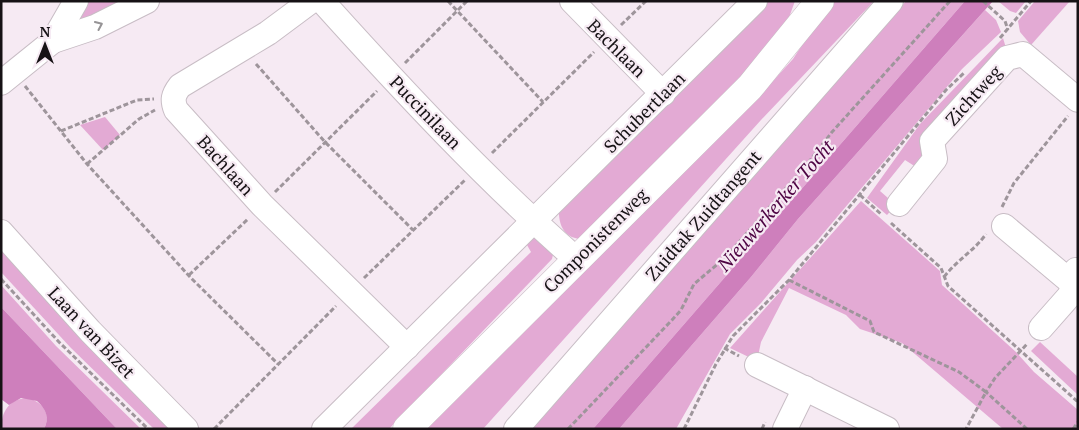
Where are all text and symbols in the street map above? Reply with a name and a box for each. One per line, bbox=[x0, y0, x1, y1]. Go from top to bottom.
street label: Bachlaan bbox=[583, 14, 652, 83]
north arrow bbox=[20, 20, 70, 70]
one-way arrow bbox=[94, 20, 103, 31]
text: N bbox=[40, 22, 51, 41]
street label: Zichtweg bbox=[940, 59, 1007, 130]
street label: Schubertlaan bbox=[598, 66, 690, 158]
street label: Puccinilaan bbox=[385, 70, 467, 154]
street label: Bachlaan bbox=[193, 130, 260, 201]
water label: Nieuwerkerker Tocht bbox=[710, 134, 839, 277]
street label: Zuidtak Zuidtangent bbox=[640, 145, 766, 285]
street label: Componistenweg bbox=[538, 182, 653, 297]
street label: Laan van Bizet bbox=[43, 281, 141, 383]

